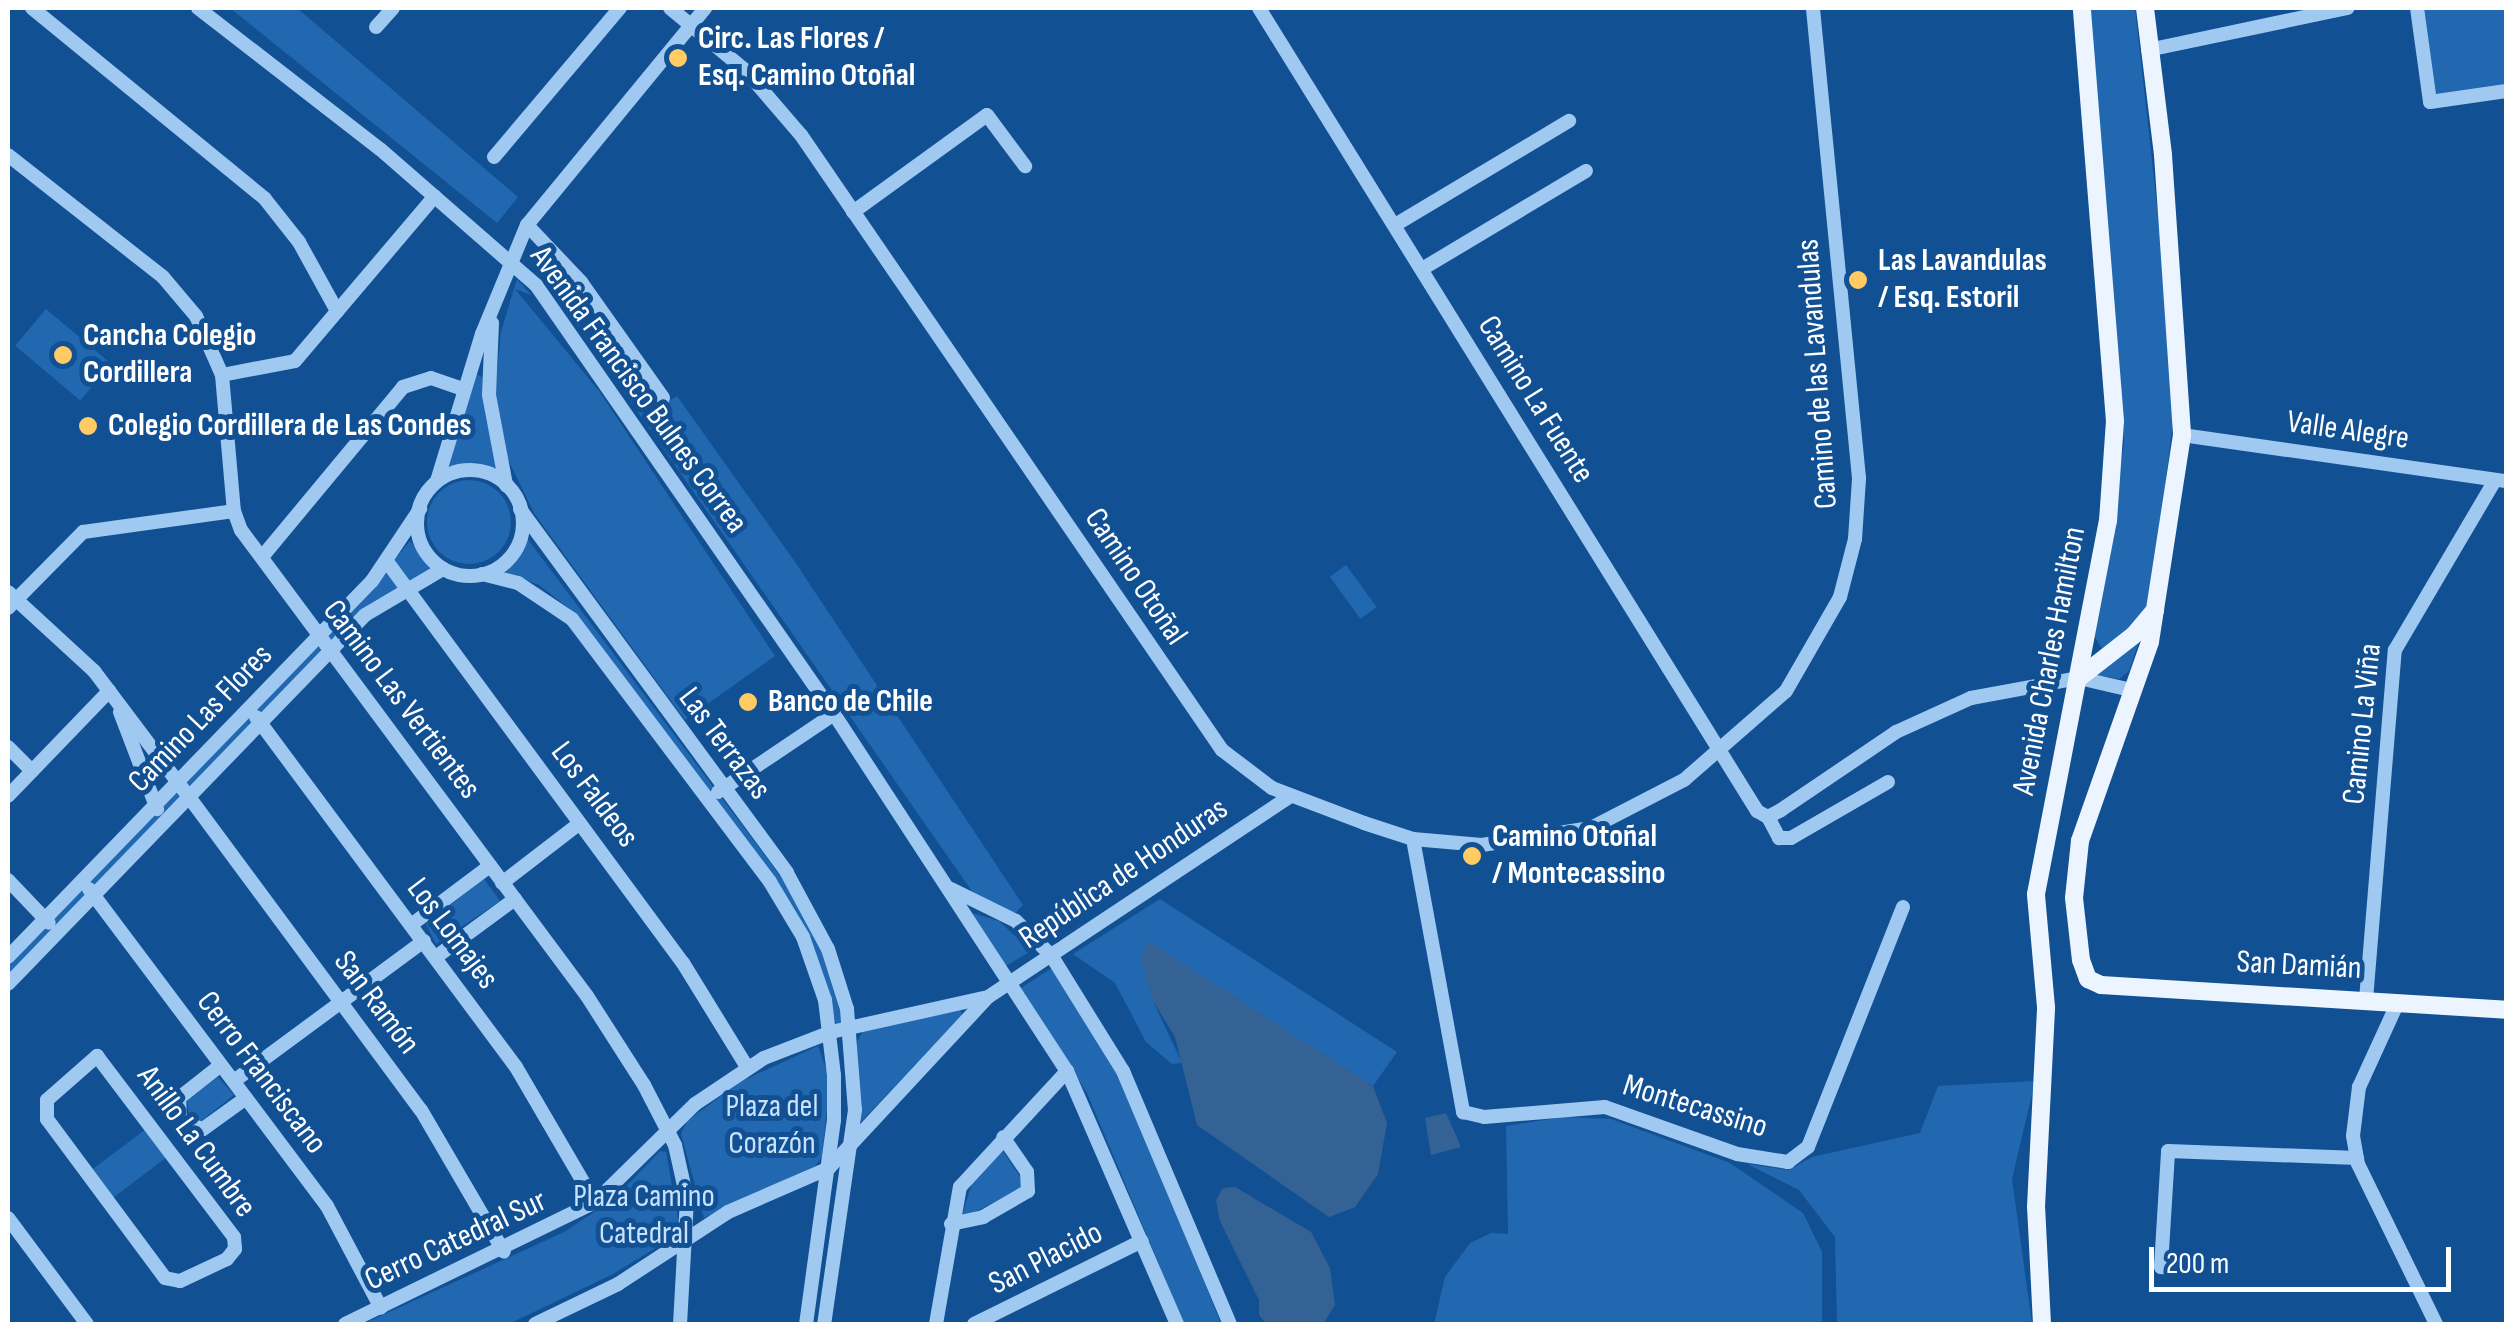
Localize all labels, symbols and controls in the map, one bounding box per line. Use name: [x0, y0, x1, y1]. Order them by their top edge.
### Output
place label: Circ. Las Flores / Esq. Camino Otoñal: [698, 21, 915, 96]
marker: Circ. Las Flores / Esq. Camino Otoñal: [667, 47, 689, 69]
street label: Camino de las Lavandulas: [1789, 238, 1847, 510]
street label: Avenida Francisco Bulnes Correa: [521, 239, 755, 541]
place label: Las Lavandulas / Esq. Estoril: [1878, 243, 2047, 318]
marker: Las Lavandulas / Esq. Estoril: [1847, 269, 1869, 291]
street label: Camino La Fuente: [1468, 309, 1602, 491]
place label: Cancha Colegio Cordillera: [83, 318, 256, 393]
marker: Cancha Colegio Cordillera: [52, 344, 74, 366]
street label: Valle Alegre: [2285, 403, 2411, 459]
place label: Colegio Cordillera de Las Condes: [108, 407, 472, 445]
marker: Colegio Cordillera de Las Condes: [77, 415, 99, 437]
street label: Camino Otoñal: [1075, 501, 1195, 653]
street label: Avenida Charles Hamilton: [2005, 524, 2095, 798]
street label: Camino Las Vertientes: [314, 593, 488, 807]
street label: Camino Las Flores: [121, 637, 281, 801]
street label: Camino La Viña: [2335, 642, 2391, 806]
street label: Las Terrazas: [670, 681, 778, 807]
place label: Banco de Chile: [768, 683, 933, 721]
marker: Banco de Chile: [737, 691, 759, 713]
street label: Los Faldeos: [542, 735, 646, 855]
street label: República de Honduras: [1012, 790, 1236, 958]
place label: Camino Otoñal / Montecassino: [1492, 819, 1665, 894]
marker: Camino Otoñal / Montecassino: [1461, 845, 1483, 867]
street label: Los Lomajes: [398, 871, 506, 997]
street label: San Ramón: [325, 944, 427, 1062]
street label: San Damián: [2236, 944, 2362, 988]
street label: Cerro Franciscano: [188, 984, 334, 1162]
street label: Anillo La Cumbre: [128, 1059, 264, 1225]
street label: Montecassino: [1618, 1067, 1772, 1147]
park label: Plaza del Corazón: [726, 1089, 818, 1164]
park label: Plaza Camino Catedral: [573, 1179, 715, 1254]
street label: Cerro Catedral Sur: [359, 1182, 553, 1300]
street label: San Placido: [983, 1214, 1109, 1304]
scale bar: [2154, 1227, 2456, 1289]
text: 200 m: [2166, 1246, 2229, 1282]

